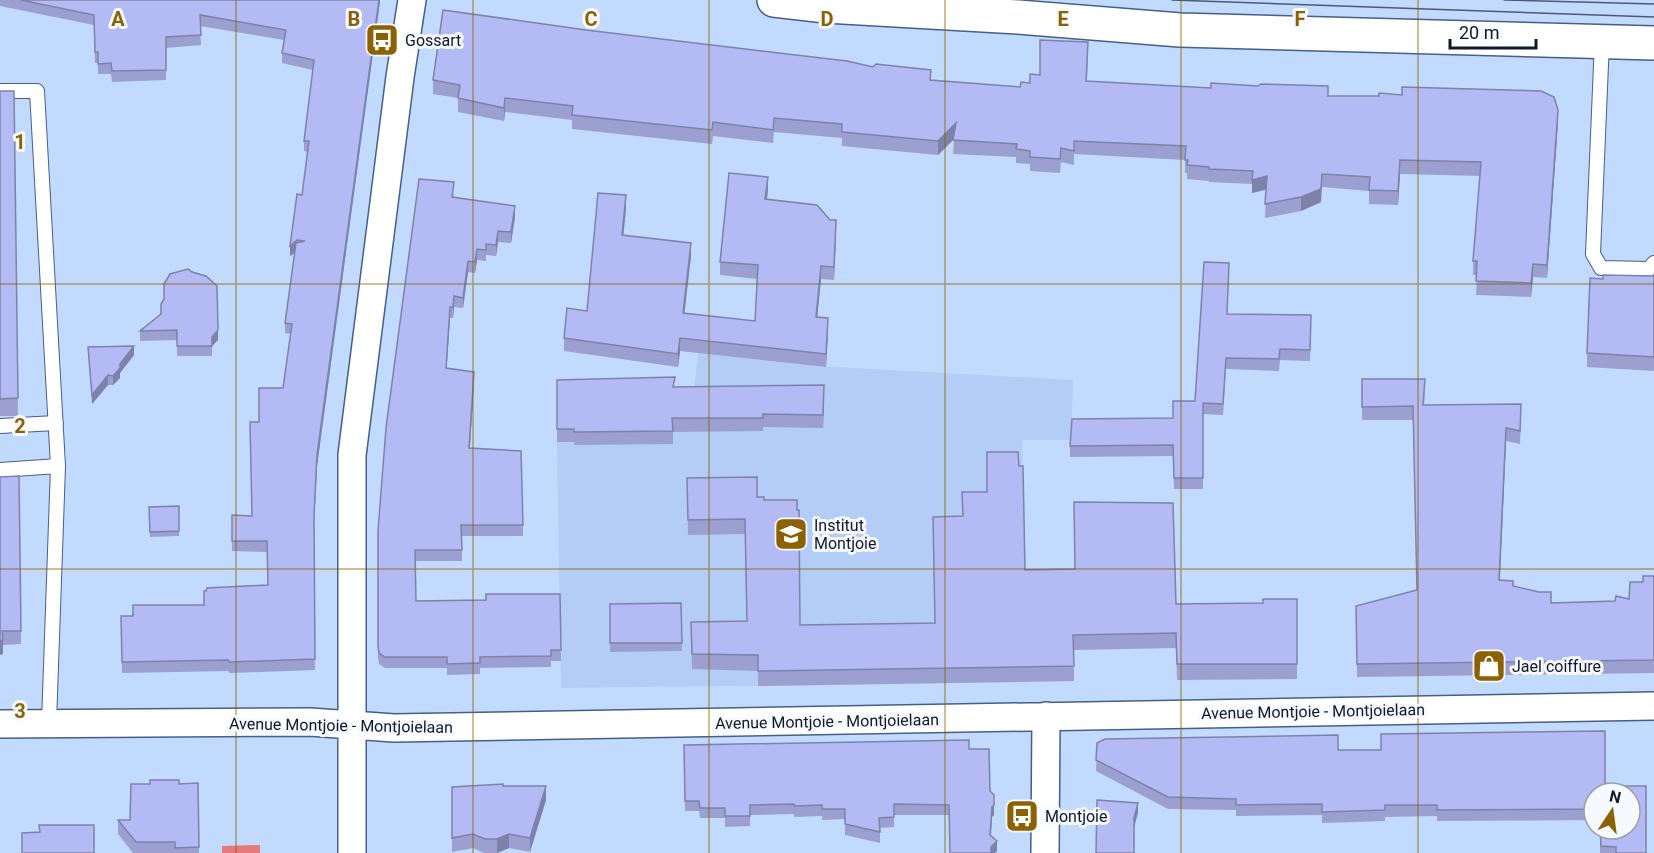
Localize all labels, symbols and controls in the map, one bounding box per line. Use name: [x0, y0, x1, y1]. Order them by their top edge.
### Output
text: A: [111, 7, 125, 31]
text: B: [348, 7, 360, 31]
text: C: [584, 7, 598, 31]
text: D: [821, 7, 834, 31]
text: E: [1057, 7, 1069, 31]
text: F: [1295, 7, 1306, 31]
scale bar: [1450, 12, 1536, 50]
bus stop icon: Gossart: [364, 22, 400, 58]
text: 20 m: [1459, 22, 1499, 43]
place label: Gossart: [405, 31, 461, 50]
text: 1: [14, 130, 26, 154]
text: 2: [14, 414, 26, 438]
school or university icon: Institut Montjoie: [773, 516, 809, 552]
place label: Institut Montjoie: [814, 516, 877, 553]
shop icon: Jael coiffure: [1471, 648, 1507, 684]
place label: Jael coiffure: [1512, 657, 1601, 676]
text: 3: [14, 699, 26, 723]
street label: Avenue Montjoie - Montjoielaan: [1201, 700, 1425, 723]
street label: Avenue Montjoie - Montjoielaan: [715, 710, 939, 733]
street label: Avenue Montjoie - Montjoielaan: [229, 714, 453, 737]
north arrow: [1582, 781, 1642, 841]
text: N: [1608, 786, 1623, 807]
bus stop icon: Montjoie: [1004, 798, 1040, 834]
place label: Montjoie: [1045, 807, 1108, 826]

